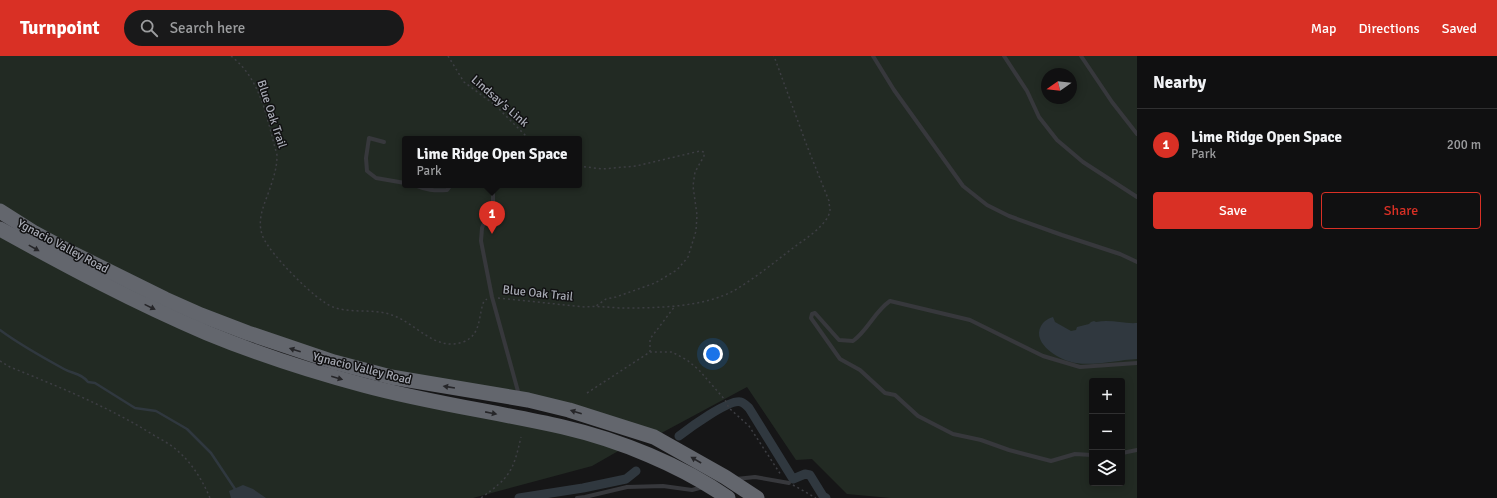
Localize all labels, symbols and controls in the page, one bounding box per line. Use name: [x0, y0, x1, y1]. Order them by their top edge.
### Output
search box: [124, 10, 404, 46]
text: Turnpoint: [20, 16, 100, 40]
icon: search: [138, 17, 160, 39]
text: Search here: [170, 19, 245, 37]
text: Map: [1311, 20, 1337, 37]
text: Directions: [1359, 20, 1420, 37]
text: Saved: [1442, 20, 1477, 37]
north arrow: [1041, 68, 1077, 104]
street label: Lindsay's Link: [468, 72, 531, 130]
text: Nearby: [1153, 72, 1206, 93]
street label: Blue Oak Trail: [253, 78, 290, 151]
text: Lime Ridge Open Space: [1191, 128, 1342, 146]
popup: [402, 136, 582, 188]
text: 1: [1162, 137, 1170, 153]
text: 200 m: [1447, 137, 1481, 153]
text: Lime Ridge Open Space: [416, 145, 568, 163]
text: Park: [1191, 146, 1216, 162]
text: Park: [416, 163, 441, 179]
button: Save: [1153, 192, 1313, 229]
button: Share: [1321, 192, 1481, 229]
pin: 1: [479, 201, 505, 234]
street label: Ygnacio Valley Road: [15, 216, 111, 277]
one-way arrow: [28, 245, 40, 251]
street label: Blue Oak Trail: [502, 282, 574, 305]
one-way arrow: [144, 304, 156, 310]
your location: [703, 344, 723, 364]
one-way arrow: [289, 347, 301, 353]
street label: Ygnacio Valley Road: [311, 349, 413, 388]
one-way arrow: [331, 375, 343, 381]
map controls: [1089, 378, 1125, 486]
button: +: [1089, 378, 1125, 414]
one-way arrow: [443, 384, 455, 390]
one-way arrow: [570, 409, 582, 415]
one-way arrow: [485, 410, 497, 416]
button: −: [1089, 414, 1125, 450]
button: layers: [1089, 450, 1125, 486]
one-way arrow: [690, 457, 702, 464]

